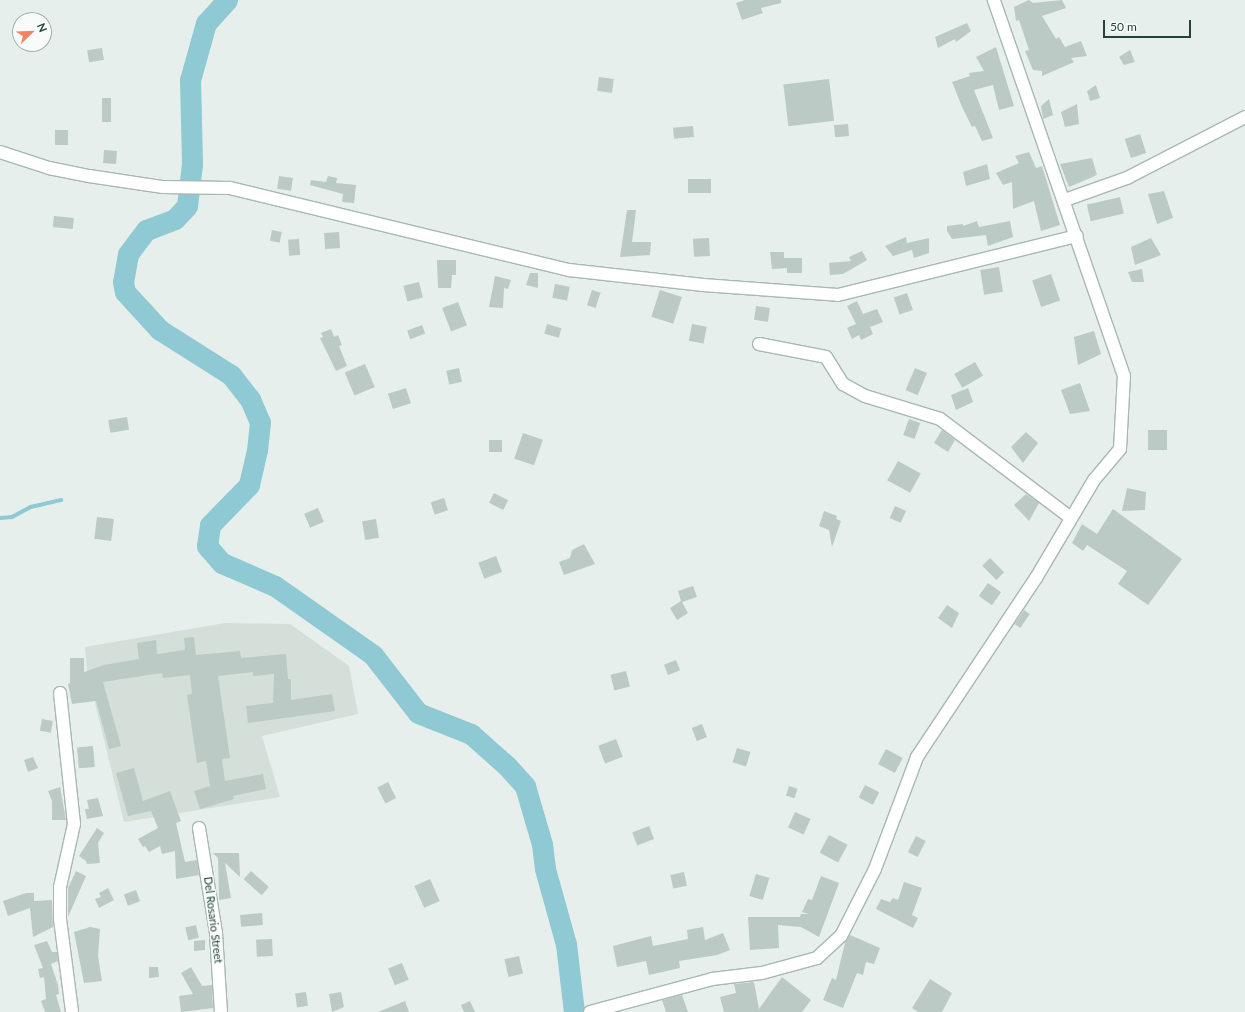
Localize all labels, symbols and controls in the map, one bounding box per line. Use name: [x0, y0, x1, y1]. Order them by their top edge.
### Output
north arrow: [12, 12, 52, 52]
scale bar: [1105, 12, 1193, 38]
text: 50 m: [1110, 19, 1137, 34]
text: N: [35, 21, 50, 34]
street label: Del Rosario Street: [201, 876, 225, 964]

